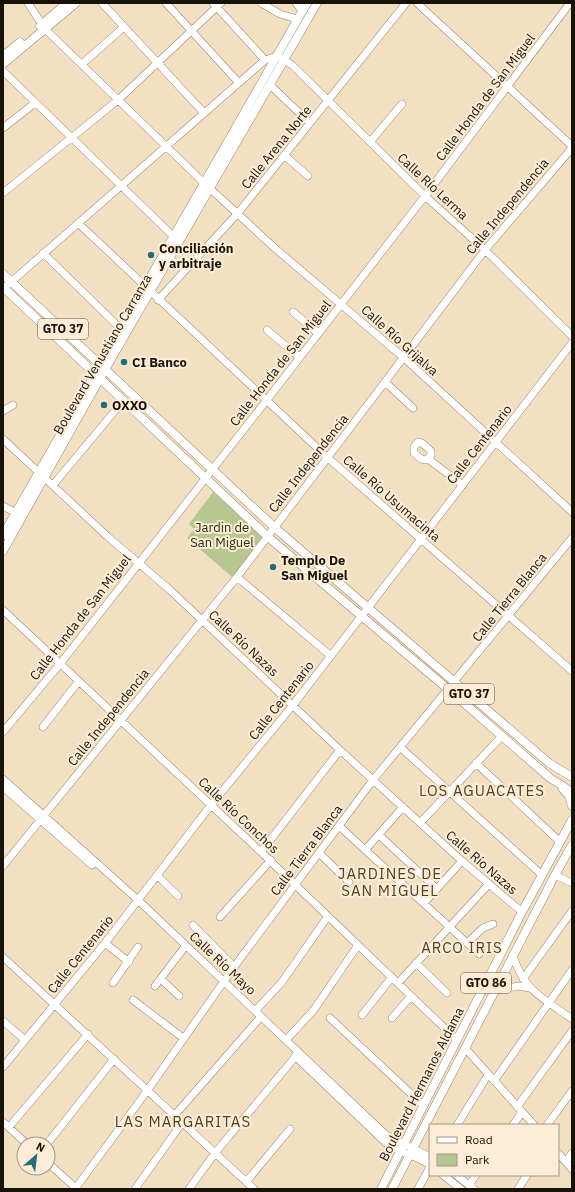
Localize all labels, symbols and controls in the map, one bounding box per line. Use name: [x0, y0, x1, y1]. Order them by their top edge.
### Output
street label: Calle Honda de San Miguel: [432, 30, 539, 164]
street label: Calle Arena Norte: [237, 102, 315, 193]
street label: Calle Río Lerma: [394, 149, 472, 224]
street label: Calle Independencia: [462, 155, 553, 258]
place label: Conciliación y arbitraje: [159, 240, 234, 272]
marker: Conciliación y arbitraje: [146, 250, 156, 260]
street label: Boulevard Venustiano Carranza: [50, 271, 155, 437]
street label: Calle Honda de San Miguel: [226, 297, 335, 430]
street label: Calle Río Grijalva: [358, 301, 442, 380]
road number: GTO 37: [38, 319, 88, 339]
place label: CI Banco: [132, 354, 187, 371]
marker: CI Banco: [119, 357, 129, 367]
place label: OXXO: [112, 397, 147, 414]
marker: OXXO: [99, 400, 109, 410]
street label: Calle Centenario: [443, 401, 516, 487]
street label: Calle Independencia: [265, 411, 352, 516]
street label: Calle Río Usumacinta: [339, 451, 444, 545]
park label: Jardin de San Miguel: [190, 519, 254, 551]
street label: Calle Tierra Blanca: [468, 549, 550, 645]
street label: Calle Honda de San Miguel: [26, 551, 135, 684]
place label: Templo De San Miguel: [281, 552, 348, 584]
marker: Templo De San Miguel: [268, 562, 278, 572]
street label: Calle Río Nazas: [205, 607, 282, 680]
street label: Calle Centenario: [245, 657, 318, 743]
street label: Calle Independencia: [64, 665, 153, 769]
road number: GTO 37: [444, 684, 494, 704]
street label: Calle Río Conchos: [195, 774, 283, 857]
district label: LOS AGUACATES: [419, 781, 545, 800]
street label: Calle Tierra Blanca: [267, 801, 346, 899]
street label: Calle Río Nazas: [442, 827, 521, 898]
district label: JARDINES DE SAN MIGUEL: [338, 864, 442, 900]
street label: Calle Centenario: [44, 912, 117, 997]
street label: Calle Río Mayo: [186, 928, 260, 999]
district label: ARCO IRIS: [421, 938, 503, 957]
road number: GTO 86: [461, 973, 511, 993]
street label: Boulevard Hermanos Aldama: [375, 1004, 468, 1164]
district label: LAS MARGARITAS: [115, 1112, 251, 1131]
legend: [429, 1124, 559, 1176]
text: Road: [465, 1132, 493, 1147]
north arrow: [16, 1136, 56, 1176]
text: N: [34, 1139, 48, 1155]
text: Park: [465, 1152, 490, 1167]

